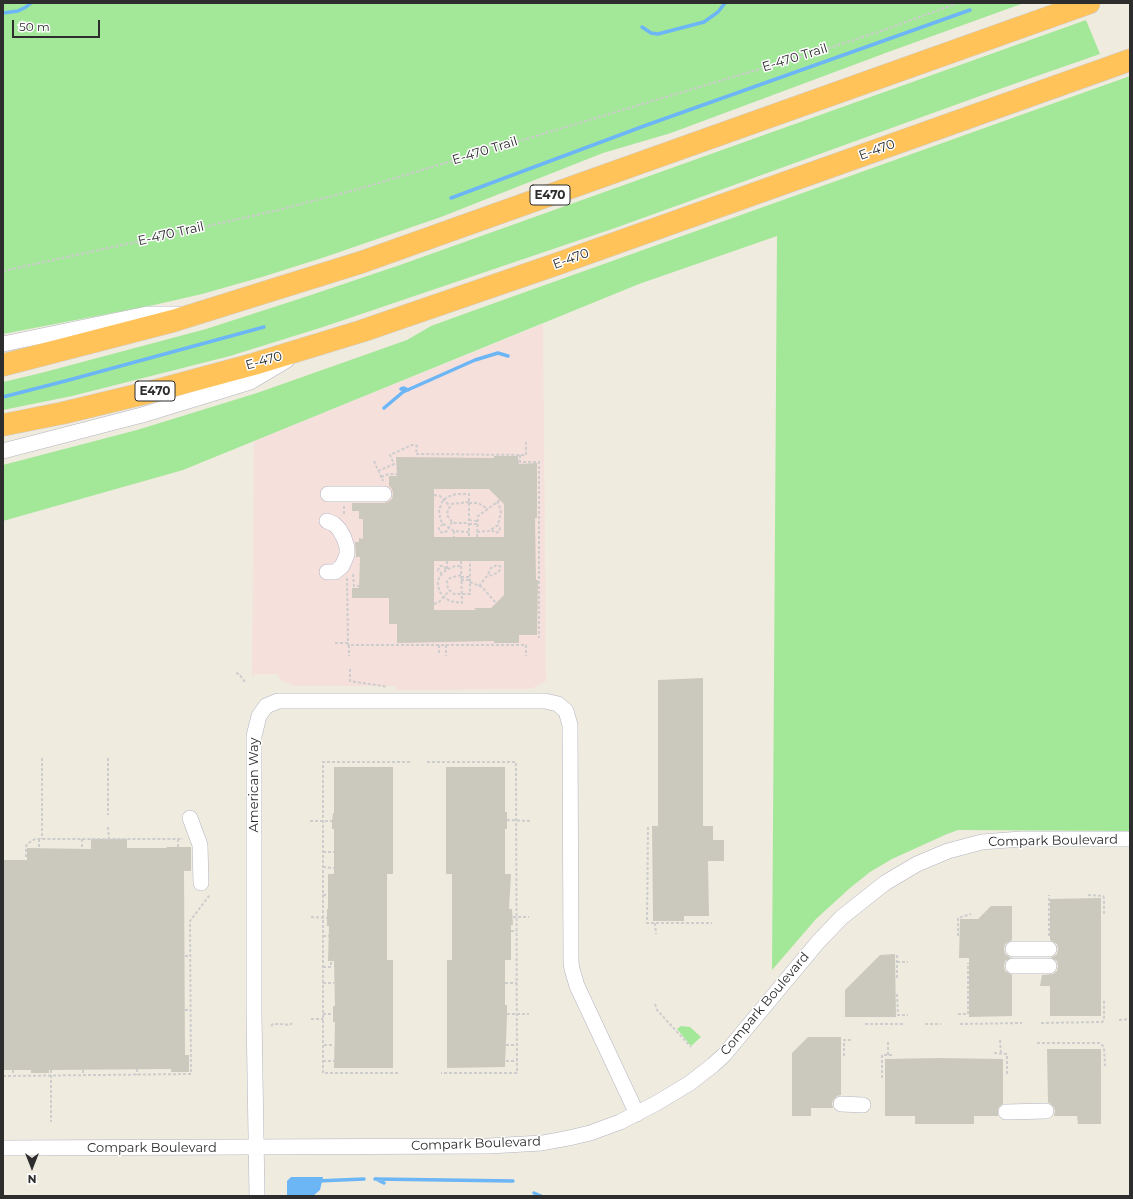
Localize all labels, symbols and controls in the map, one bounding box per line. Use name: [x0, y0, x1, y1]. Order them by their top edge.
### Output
scale bar: [14, 12, 102, 38]
text: 50 m: [19, 19, 50, 34]
street label: E-470 Trail: [760, 41, 830, 75]
street label: E-470 Trail: [450, 134, 520, 168]
street label: E-470: [857, 136, 897, 164]
road number: E470: [530, 185, 570, 205]
street label: E-470 Trail: [136, 219, 206, 249]
street label: E-470: [551, 245, 591, 273]
street label: E-470: [244, 348, 284, 374]
road number: E470: [135, 381, 175, 401]
street label: American Way: [246, 738, 262, 832]
street label: Compark Boulevard: [988, 832, 1118, 850]
street label: Compark Boulevard: [717, 949, 813, 1059]
street label: Compark Boulevard: [411, 1134, 541, 1154]
street label: Compark Boulevard: [87, 1140, 217, 1156]
north arrow: [12, 1147, 52, 1187]
text: N: [28, 1172, 36, 1186]

